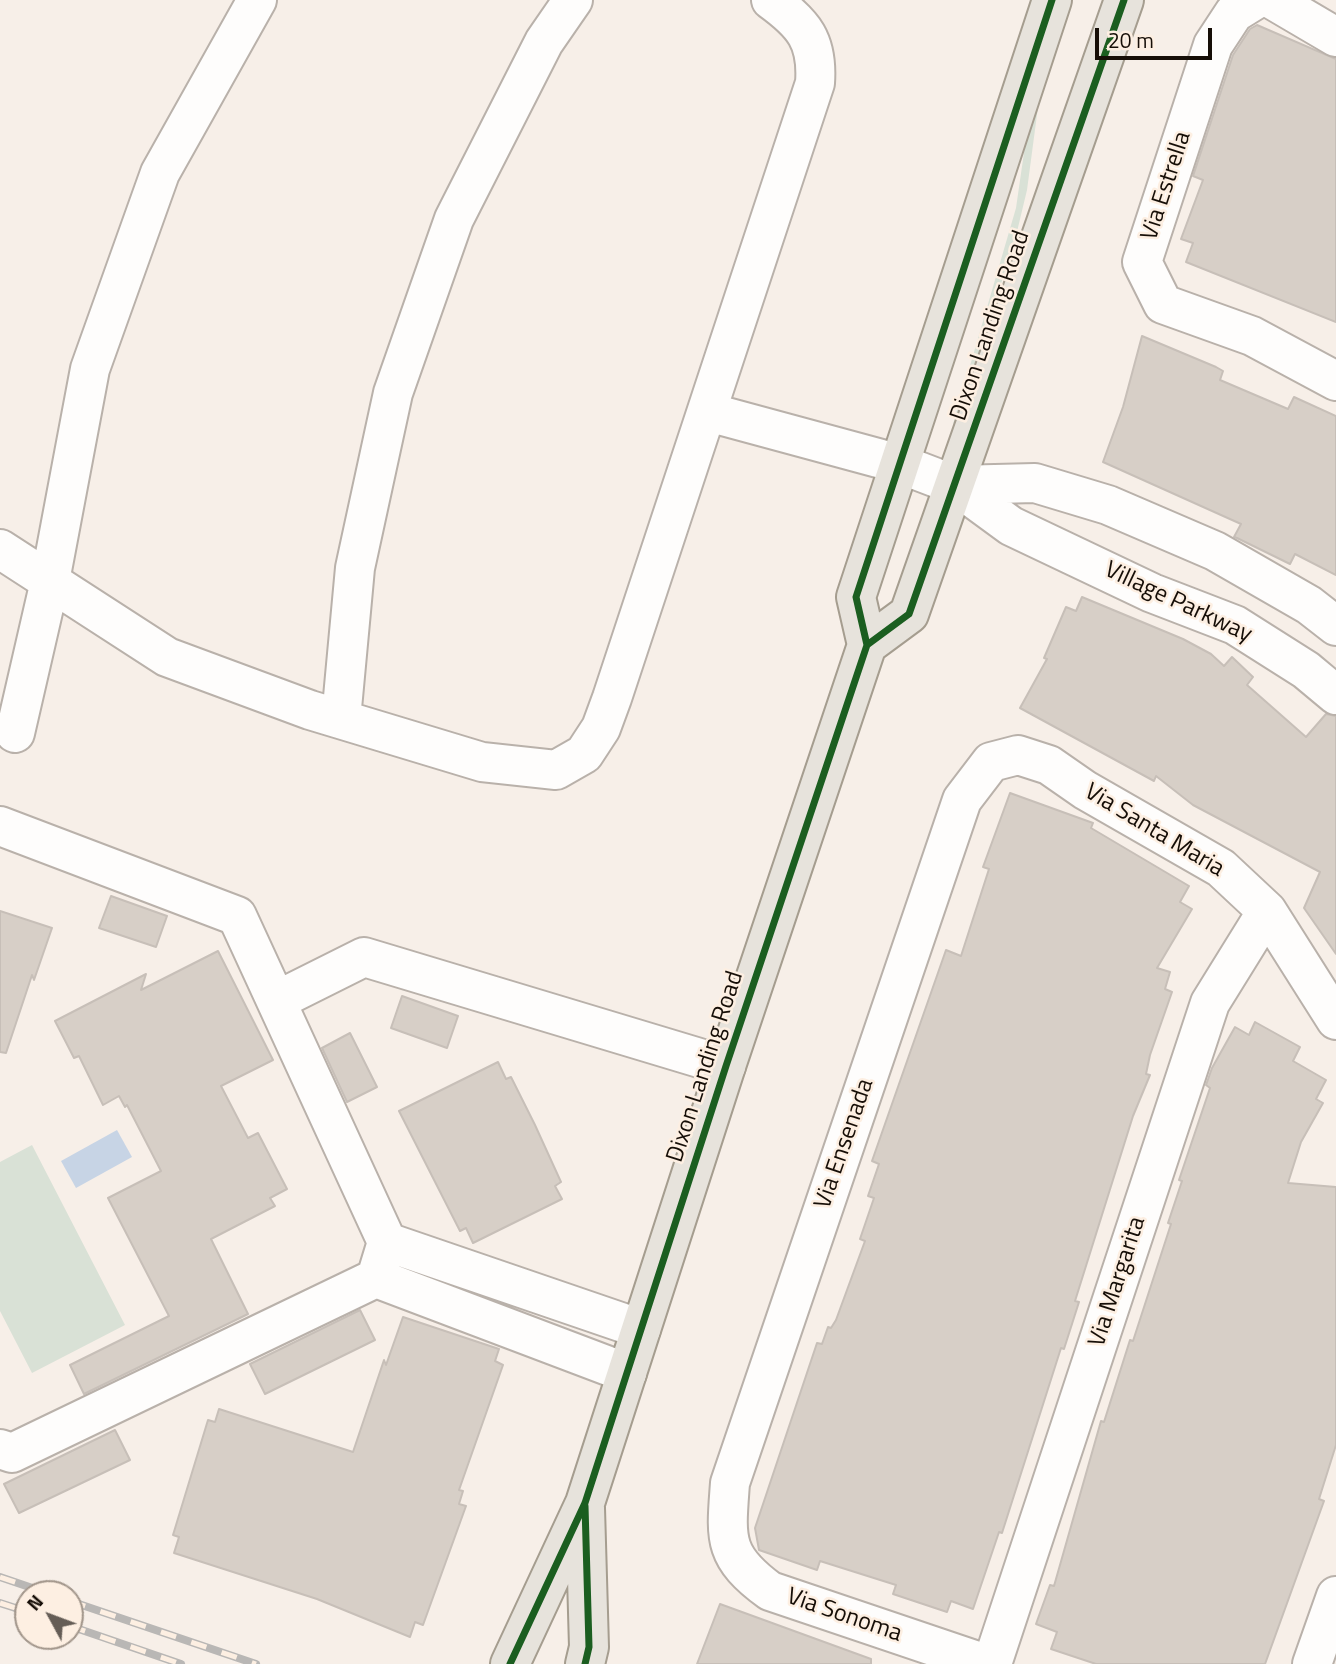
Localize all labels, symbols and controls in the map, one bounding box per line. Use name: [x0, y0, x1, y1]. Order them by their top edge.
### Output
scale bar: [1098, 14, 1215, 58]
text: 20 m: [1108, 24, 1154, 56]
street label: Via Estrella: [1136, 128, 1198, 244]
street label: Dixon Landing Road: [945, 227, 1037, 425]
street label: Village Parkway: [1100, 556, 1256, 650]
street label: Via Santa Maria: [1079, 778, 1229, 884]
street label: Dixon Landing Road: [662, 968, 750, 1166]
street label: Via Ensenada: [809, 1075, 881, 1213]
street label: Via Margarita: [1083, 1213, 1153, 1351]
north arrow: [14, 1580, 84, 1650]
street label: Via Sonoma: [783, 1583, 905, 1649]
text: N: [19, 1588, 50, 1617]

